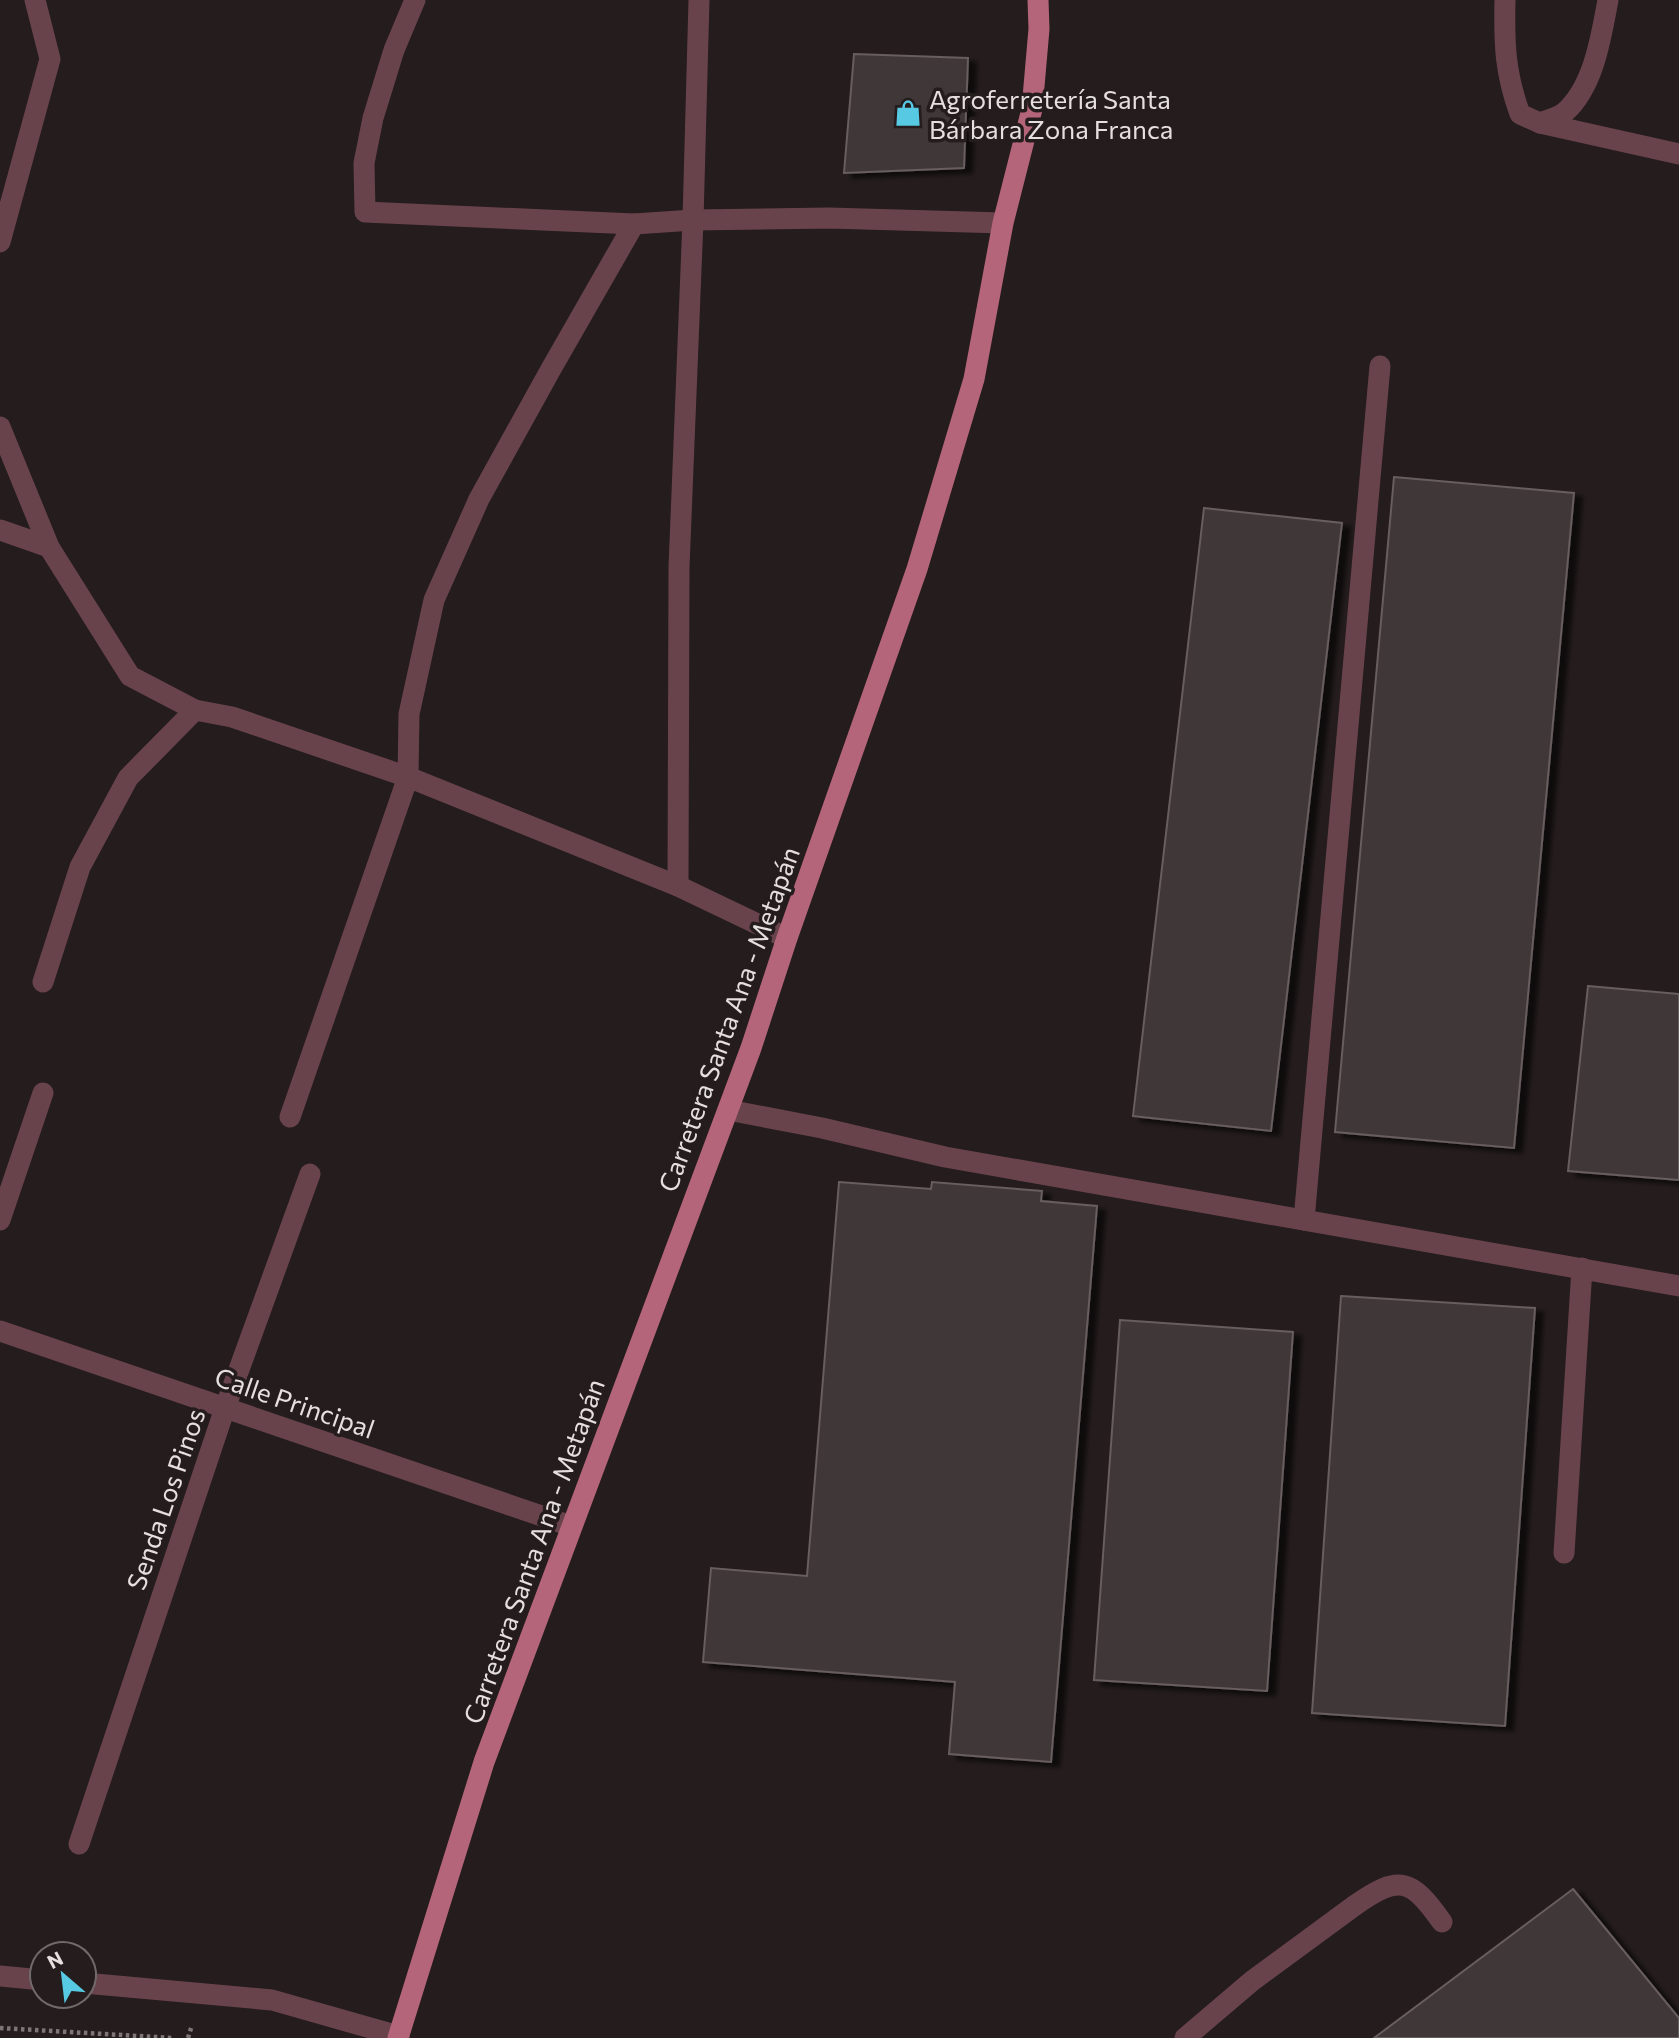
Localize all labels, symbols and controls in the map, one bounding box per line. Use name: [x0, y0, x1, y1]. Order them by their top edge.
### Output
place label: Agroferretería Santa Bárbara Zona Franca: [929, 83, 1173, 144]
shop icon: Agroferretería Santa Bárbara Zona Franca: [893, 98, 923, 128]
street label: Carretera Santa Ana - Metapán: [651, 842, 805, 1196]
street label: Calle Principal: [211, 1360, 379, 1444]
street label: Carretera Santa Ana - Metapán: [456, 1374, 610, 1728]
street label: Senda Los Pinos: [120, 1404, 210, 1594]
north arrow: [28, 1940, 98, 2010]
text: N: [43, 1946, 66, 1973]

